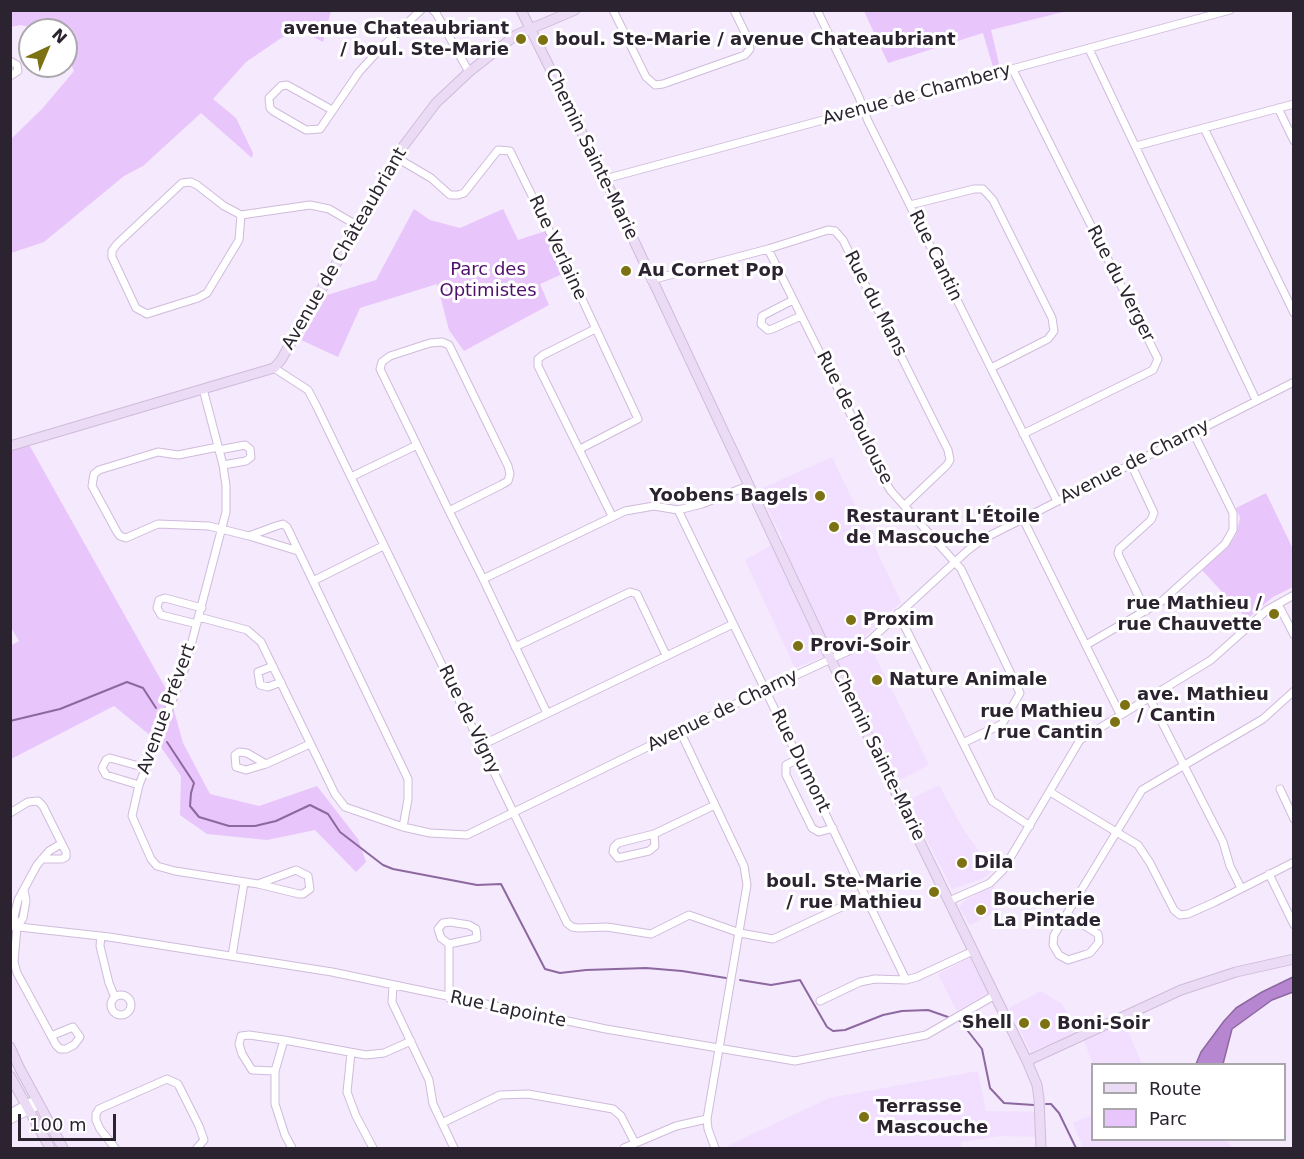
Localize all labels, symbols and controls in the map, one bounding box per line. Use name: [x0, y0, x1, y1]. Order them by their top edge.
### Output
north arrow: [18, 18, 78, 78]
place label: avenue Chateaubriant / boul. Ste-Marie: [283, 18, 509, 60]
text: N: [48, 25, 71, 48]
place label: boul. Ste-Marie / avenue Chateaubriant: [555, 29, 956, 51]
marker: avenue Chateaubriant / boul. Ste-Marie: [514, 32, 528, 46]
marker: boul. Ste-Marie / avenue Chateaubriant: [536, 33, 550, 47]
street label: Avenue de Chambery: [821, 59, 1013, 131]
street label: Chemin Sainte-Marie: [540, 65, 642, 243]
street label: Avenue de Châteaubriant: [278, 144, 412, 354]
street label: Rue Verlaine: [523, 192, 591, 304]
street label: Rue Cantin: [904, 207, 966, 305]
street label: Rue du Verger: [1081, 222, 1159, 346]
street label: Rue du Mans: [839, 248, 911, 360]
park label: Parc des Optimistes: [439, 259, 537, 302]
place label: Au Cornet Pop: [638, 260, 784, 282]
marker: Au Cornet Pop: [619, 264, 633, 278]
street label: Rue de Toulouse: [811, 348, 897, 488]
street label: Avenue de Charny: [1057, 415, 1213, 509]
place label: Yoobens Bagels: [649, 485, 808, 507]
marker: Yoobens Bagels: [813, 489, 827, 503]
place label: Restaurant L'Étoile de Mascouche: [846, 506, 1040, 548]
marker: Restaurant L'Étoile de Mascouche: [827, 520, 841, 534]
place label: rue Mathieu / rue Chauvette: [1117, 593, 1262, 636]
marker: rue Mathieu / rue Chauvette: [1267, 607, 1281, 621]
place label: Proxim: [863, 609, 934, 631]
marker: Proxim: [844, 613, 858, 627]
place label: Provi-Soir: [810, 635, 910, 657]
marker: Provi-Soir: [791, 639, 805, 653]
street label: Avenue Prévert: [133, 641, 201, 777]
street label: Rue de Vigny: [433, 662, 505, 778]
street label: Avenue de Charny: [644, 665, 802, 757]
street label: Chemin Sainte-Marie: [827, 666, 929, 844]
place label: Nature Animale: [889, 669, 1047, 691]
marker: Nature Animale: [870, 673, 884, 687]
place label: ave. Mathieu / Cantin: [1137, 684, 1269, 726]
marker: ave. Mathieu / Cantin: [1118, 698, 1132, 712]
place label: rue Mathieu / rue Cantin: [980, 701, 1103, 744]
street label: Rue Dumont: [766, 706, 834, 816]
marker: rue Mathieu / rue Cantin: [1108, 715, 1122, 729]
place label: Dila: [974, 852, 1013, 874]
marker: Dila: [955, 856, 969, 870]
place label: boul. Ste-Marie / rue Mathieu: [766, 871, 922, 914]
marker: boul. Ste-Marie / rue Mathieu: [927, 885, 941, 899]
place label: Boucherie La Pintade: [993, 889, 1101, 932]
marker: Boucherie La Pintade: [974, 903, 988, 917]
street label: Rue Lapointe: [448, 987, 568, 1033]
place label: Shell: [962, 1012, 1012, 1034]
place label: Boni-Soir: [1057, 1013, 1150, 1035]
marker: Shell: [1017, 1016, 1031, 1030]
marker: Boni-Soir: [1038, 1017, 1052, 1031]
legend: [1091, 1063, 1286, 1141]
text: Route: [1149, 1078, 1201, 1099]
place label: Terrasse Mascouche: [876, 1096, 988, 1138]
scale bar: [21, 1102, 118, 1140]
text: Parc: [1149, 1108, 1187, 1129]
marker: Terrasse Mascouche: [857, 1110, 871, 1124]
text: 100 m: [29, 1114, 87, 1135]

